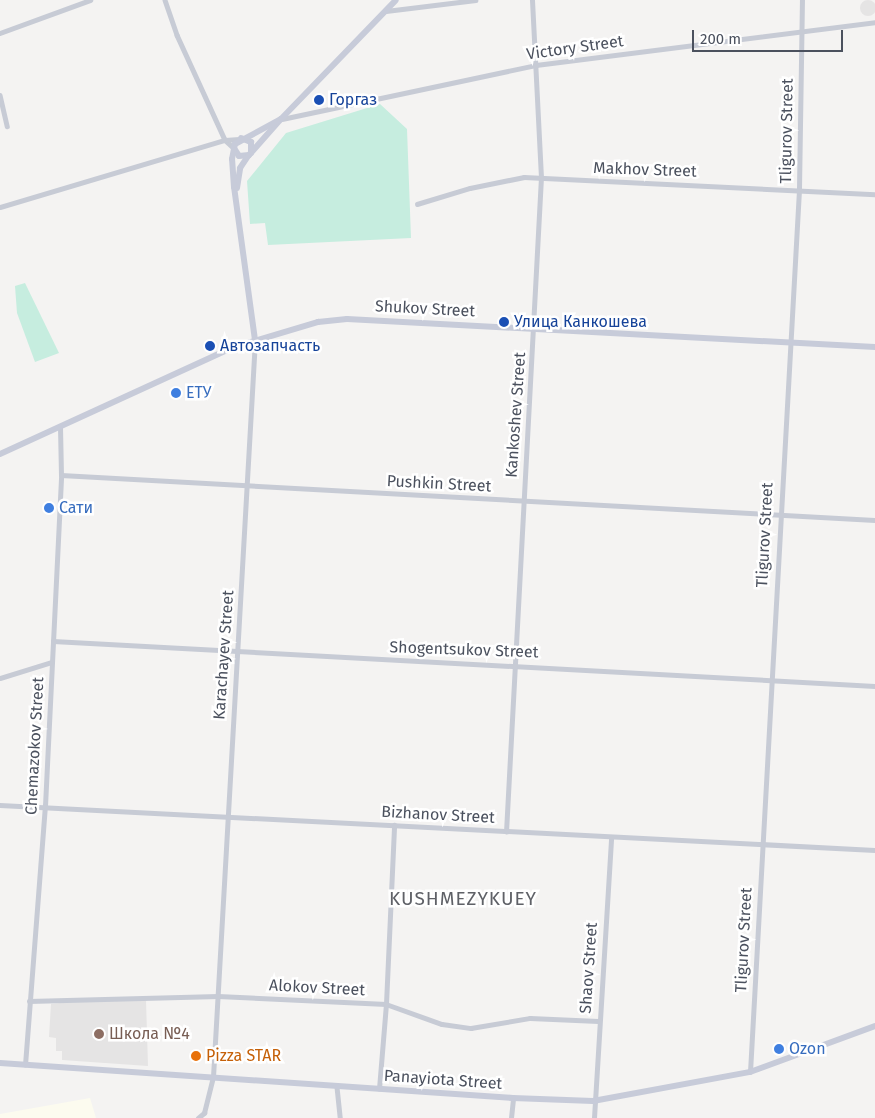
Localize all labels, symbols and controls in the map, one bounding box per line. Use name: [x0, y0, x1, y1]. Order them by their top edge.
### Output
scale bar: [695, 20, 846, 52]
text: 200 m: [700, 30, 741, 48]
street label: Victory Street: [525, 32, 625, 64]
street label: Tligurov Street: [776, 78, 798, 184]
place label: Горгаз: [329, 90, 377, 110]
marker: Горгаз: [313, 94, 325, 106]
street label: Makhov Street: [593, 159, 697, 181]
street label: Shukov Street: [374, 297, 476, 321]
place label: Улица Канкошева: [514, 312, 647, 332]
marker: Улица Канкошева: [498, 316, 510, 328]
place label: Автозапчасть: [220, 336, 320, 356]
marker: Автозапчасть: [204, 340, 216, 352]
street label: Kankoshev Street: [502, 352, 530, 478]
place label: ЕТУ: [186, 383, 211, 403]
marker: ЕТУ: [170, 387, 182, 399]
street label: Pushkin Street: [386, 472, 492, 496]
street label: Tligurov Street: [753, 482, 777, 588]
place label: Сати: [59, 498, 93, 518]
marker: Сати: [43, 502, 55, 514]
street label: Karachayev Street: [210, 590, 238, 720]
street label: Shogentsukov Street: [389, 638, 539, 662]
street label: Chemazokov Street: [22, 676, 48, 816]
street label: Bizhanov Street: [381, 802, 495, 828]
street label: Tligurov Street: [732, 887, 756, 993]
district label: KUSHMEZYKUEY: [387, 888, 539, 910]
street label: Shaov Street: [576, 922, 602, 1014]
street label: Alokov Street: [269, 976, 365, 1000]
place label: Школа №4: [109, 1024, 190, 1044]
marker: Школа №4: [93, 1028, 105, 1040]
place label: Ozon: [789, 1039, 826, 1059]
marker: Ozon: [773, 1043, 785, 1055]
place label: Pizza STAR: [206, 1046, 281, 1066]
marker: Pizza STAR: [190, 1050, 202, 1062]
street label: Panayiota Street: [383, 1066, 503, 1094]

